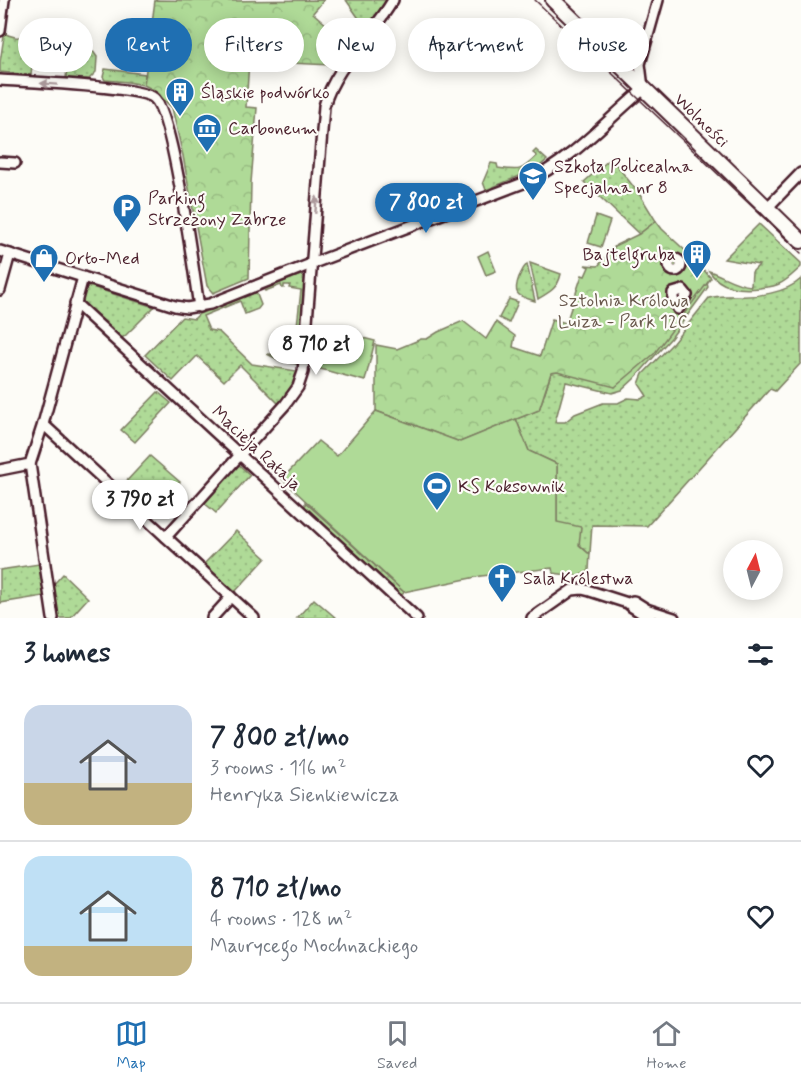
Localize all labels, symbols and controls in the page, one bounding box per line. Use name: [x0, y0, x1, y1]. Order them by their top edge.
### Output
chip: Buy: [18, 18, 93, 72]
chip: Rent: [105, 18, 192, 72]
chip: Filters: [204, 18, 304, 72]
chip: New: [316, 18, 396, 72]
chip: Apartment: [408, 18, 545, 72]
chip: House: [557, 18, 649, 72]
building icon: Śląskie podwórko: [164, 76, 196, 118]
one-way arrow: [39, 79, 58, 89]
place label: Śląskie podwórko: [201, 81, 330, 105]
street label: Wolności: [668, 88, 734, 153]
museum icon: Carboneum: [191, 112, 223, 154]
place label: Carboneum: [228, 117, 318, 141]
place label: Szkoła Policealna Specjalna nr 8: [554, 155, 693, 200]
school or university icon: Szkoła Policealna Specjalna nr 8: [517, 160, 549, 202]
pin: 7 800 zł: [364, 183, 488, 234]
place label: Parking Strzeżony Zabrze: [148, 187, 286, 232]
text: 7 800 zł: [389, 189, 463, 216]
parking icon: Parking Strzeżony Zabrze: [111, 192, 143, 234]
one-way arrow: [311, 196, 320, 215]
building icon: Bajtelgruba: [681, 238, 713, 280]
shop icon: Orto-Med: [28, 242, 60, 284]
place label: Bajtelgruba: [582, 243, 676, 269]
place label: Orto-Med: [65, 247, 140, 271]
park label: Sztolnia Królowa Luiza - Park 12C: [558, 289, 691, 334]
pin: 8 710 zł: [254, 325, 378, 376]
text: 8 710 zł: [282, 331, 350, 358]
street label: Macieja Rataja: [206, 401, 307, 497]
sports icon: KS Koksownik: [421, 470, 453, 512]
place label: KS Koksownik: [458, 475, 565, 499]
pin: 3 790 zł: [78, 480, 202, 531]
text: 3 790 zł: [106, 486, 174, 513]
north arrow: [723, 540, 783, 600]
map controls: [723, 540, 783, 600]
church icon: Sala Królestwa: [486, 562, 518, 604]
place label: Sala Królestwa: [523, 567, 634, 591]
text: 3 homes: [24, 637, 111, 671]
icon: filters: [744, 638, 777, 671]
text: 7 800 zł/mo: [210, 721, 349, 755]
icon: home: [72, 729, 144, 801]
icon: heart: [744, 749, 777, 782]
text: 3 rooms · 116 m²: [210, 755, 346, 782]
text: Henryka Sienkiewicza: [210, 782, 399, 809]
text: 8 710 zł/mo: [210, 872, 341, 906]
icon: home: [72, 880, 144, 952]
icon: heart: [744, 900, 777, 933]
text: 4 rooms · 128 m²: [210, 906, 352, 933]
text: Maurycego Mochnackiego: [210, 933, 418, 960]
tab: Map: [115, 1017, 148, 1074]
tab: Saved: [377, 1017, 417, 1074]
tab: Home: [647, 1017, 686, 1074]

